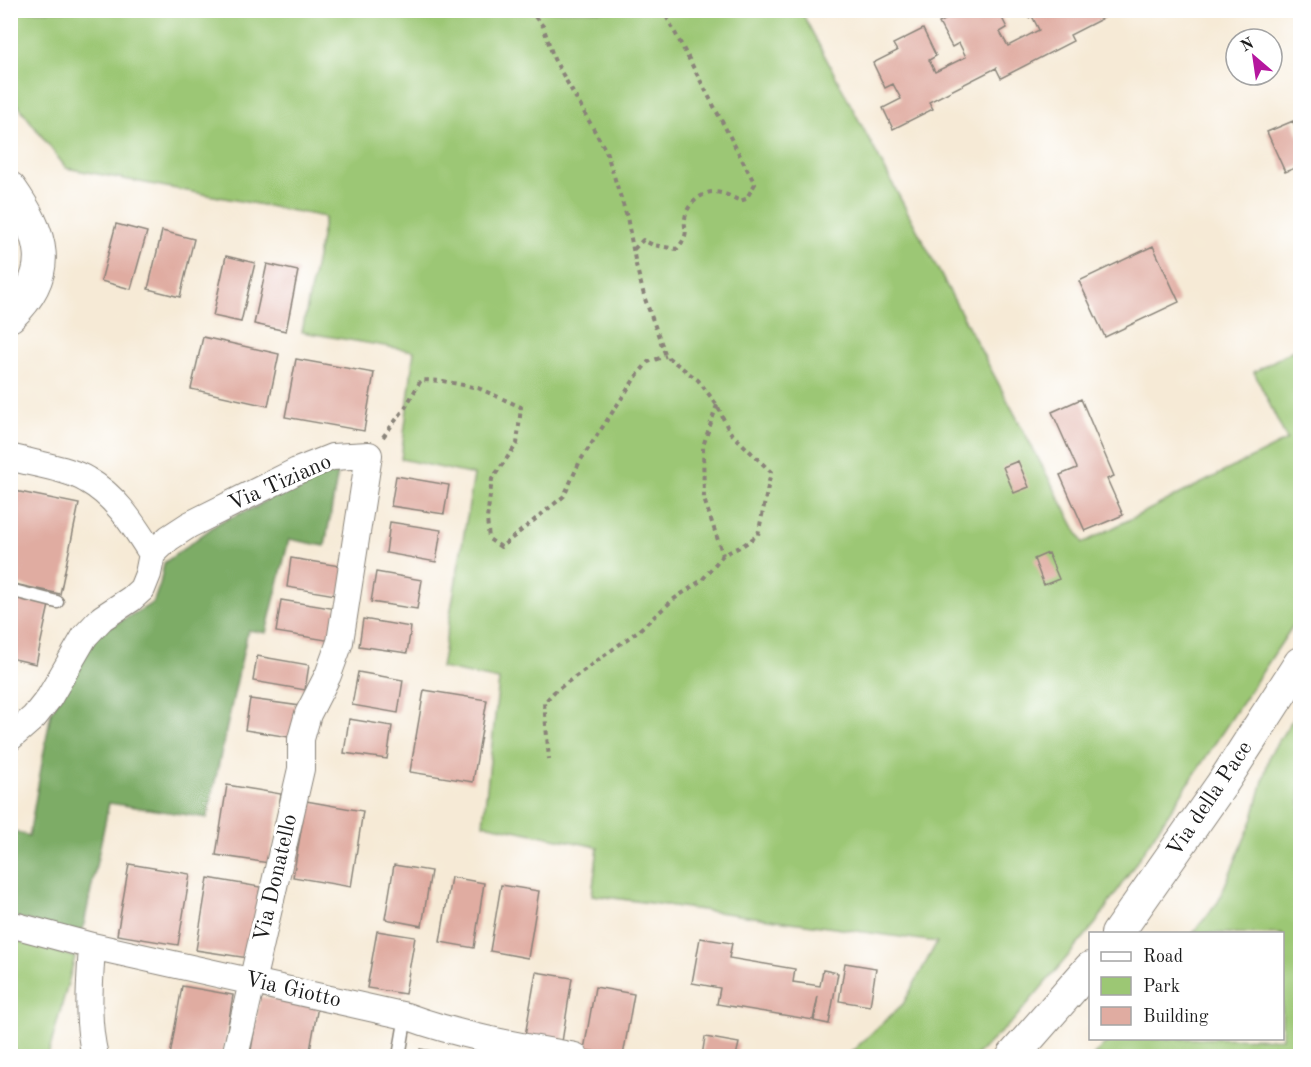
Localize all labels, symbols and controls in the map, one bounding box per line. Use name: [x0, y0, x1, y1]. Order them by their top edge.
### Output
north arrow: [1224, 27, 1284, 87]
text: N: [1238, 35, 1258, 56]
street label: Via Tiziano: [225, 451, 335, 515]
street label: Via della Pace: [1163, 737, 1257, 861]
street label: Via Donatello: [251, 812, 301, 944]
legend: [1089, 932, 1284, 1040]
text: Road: [1143, 948, 1183, 966]
street label: Via Giotto: [243, 968, 343, 1012]
text: Park: [1143, 978, 1180, 996]
text: Building: [1143, 1008, 1209, 1026]

